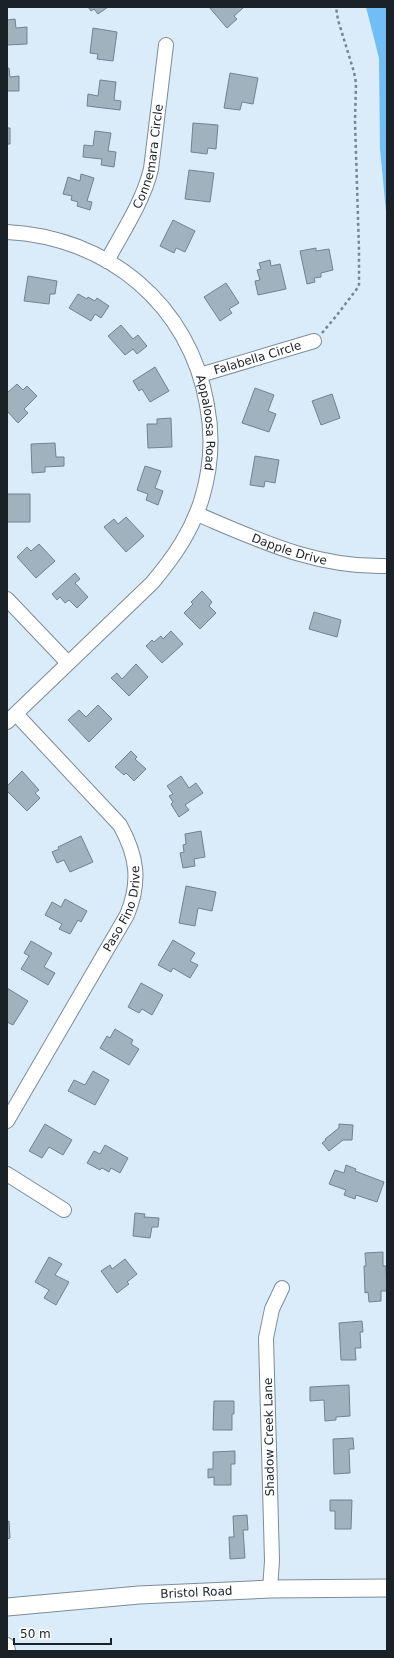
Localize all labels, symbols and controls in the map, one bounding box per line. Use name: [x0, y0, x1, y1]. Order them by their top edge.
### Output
street label: Connemara Circle: [130, 103, 166, 211]
street label: Falabella Circle: [212, 338, 303, 377]
street label: Appaloosa Road: [193, 373, 217, 471]
street label: Dapple Drive: [250, 531, 328, 568]
street label: Paso Fino Drive: [100, 865, 142, 954]
street label: Shadow Creek Lane: [261, 1377, 277, 1497]
street label: Bristol Road: [160, 1584, 233, 1601]
scale bar: [14, 1620, 111, 1646]
text: 50 m: [20, 1627, 51, 1641]

